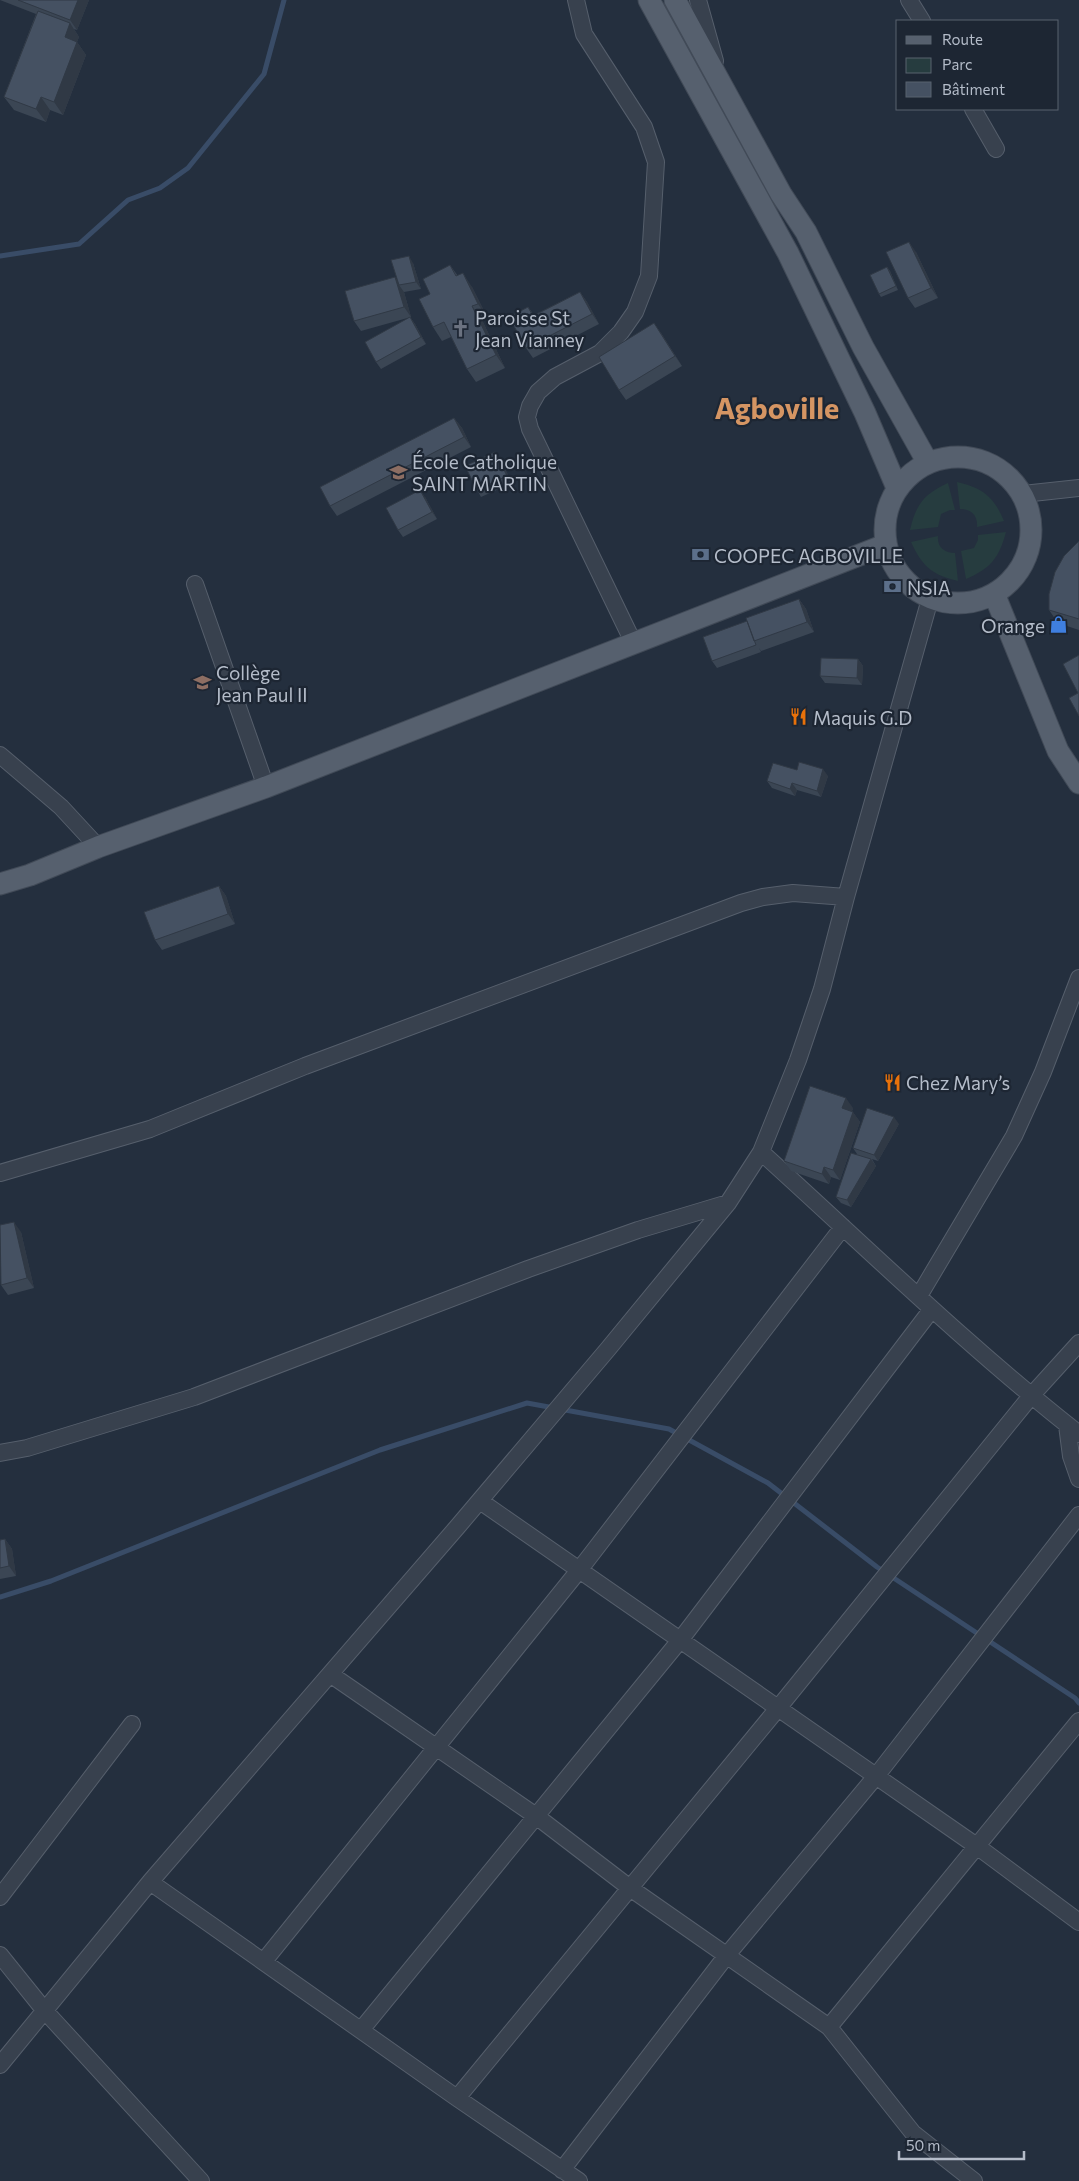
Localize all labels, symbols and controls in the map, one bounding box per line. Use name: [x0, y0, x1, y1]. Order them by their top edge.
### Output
legend: [896, 20, 1059, 110]
text: Route: [942, 30, 983, 48]
text: Parc: [942, 55, 972, 73]
text: Bâtiment: [942, 80, 1005, 98]
place label: Paroisse St Jean Vianney: [475, 306, 584, 351]
church icon: Paroisse St Jean Vianney: [451, 318, 471, 338]
district label: Agboville: [715, 390, 839, 425]
place label: École Catholique SAINT MARTIN: [412, 450, 557, 495]
school or university icon: École Catholique SAINT MARTIN: [388, 462, 408, 482]
place label: COOPEC AGBOVILLE: [714, 544, 903, 567]
bank icon: COOPEC AGBOVILLE: [690, 545, 710, 565]
place label: NSIA: [907, 576, 951, 599]
bank icon: NSIA: [883, 577, 903, 597]
place label: Orange: [981, 614, 1045, 637]
shop icon: Orange: [1049, 615, 1069, 635]
place label: Collège Jean Paul II: [216, 661, 308, 706]
school or university icon: Collège Jean Paul II: [192, 673, 212, 693]
place label: Maquis G.D: [813, 706, 912, 729]
restaurant icon: Maquis G.D: [789, 707, 809, 727]
place label: Chez Mary’s: [906, 1071, 1010, 1094]
restaurant icon: Chez Mary’s: [882, 1072, 902, 1092]
scale bar: [899, 2128, 1024, 2160]
text: 50 m: [906, 2136, 940, 2154]

